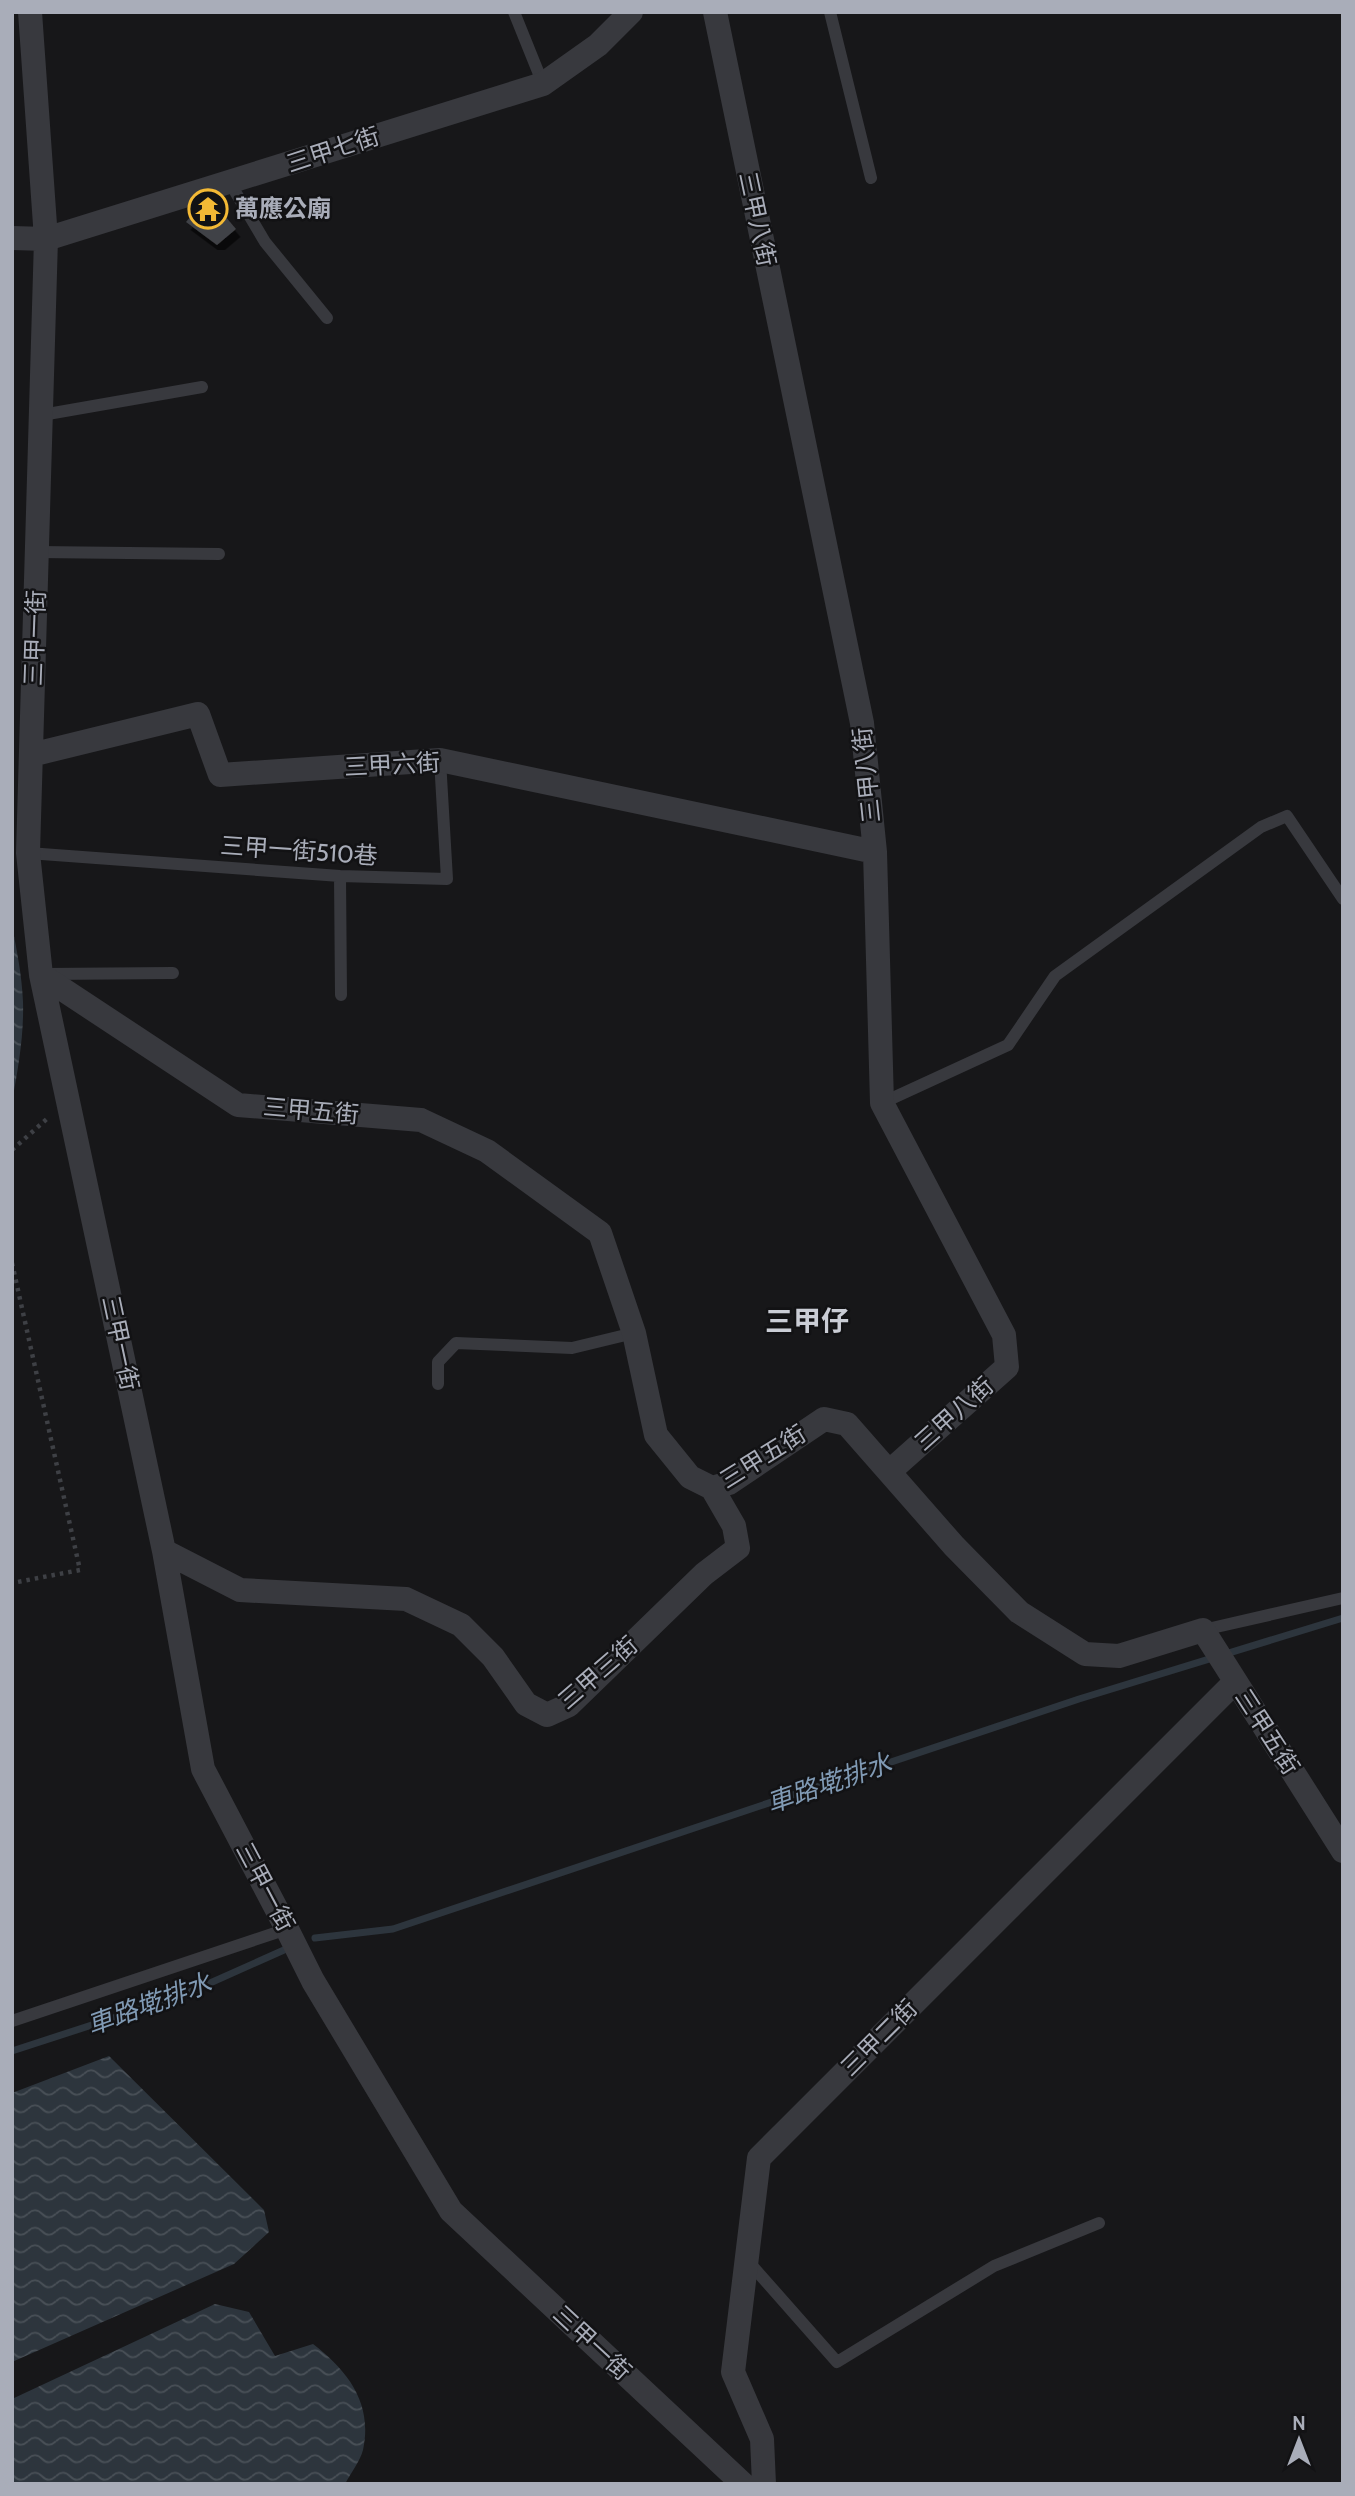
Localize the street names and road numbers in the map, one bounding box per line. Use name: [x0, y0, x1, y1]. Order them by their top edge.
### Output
street label: 三甲七街: [283, 121, 383, 178]
street label: 三甲八街: [733, 169, 782, 269]
street label: 三甲一街: [18, 590, 51, 686]
street label: 三甲八街: [847, 726, 886, 824]
street label: 三甲六街: [343, 748, 441, 781]
street label: 三甲一街510巷: [219, 831, 379, 870]
street label: 三甲五街: [262, 1092, 360, 1129]
street label: 三甲一街: [96, 1293, 145, 1393]
street label: 三甲八街: [908, 1371, 999, 1457]
street label: 三甲五街: [714, 1419, 811, 1494]
street label: 三甲三街: [552, 1630, 643, 1715]
street label: 三甲五街: [1229, 1684, 1306, 1780]
street label: 三甲一街: [230, 1838, 301, 1936]
street label: 三甲二街: [834, 1993, 923, 2082]
street label: 三甲一街: [547, 2299, 637, 2386]

